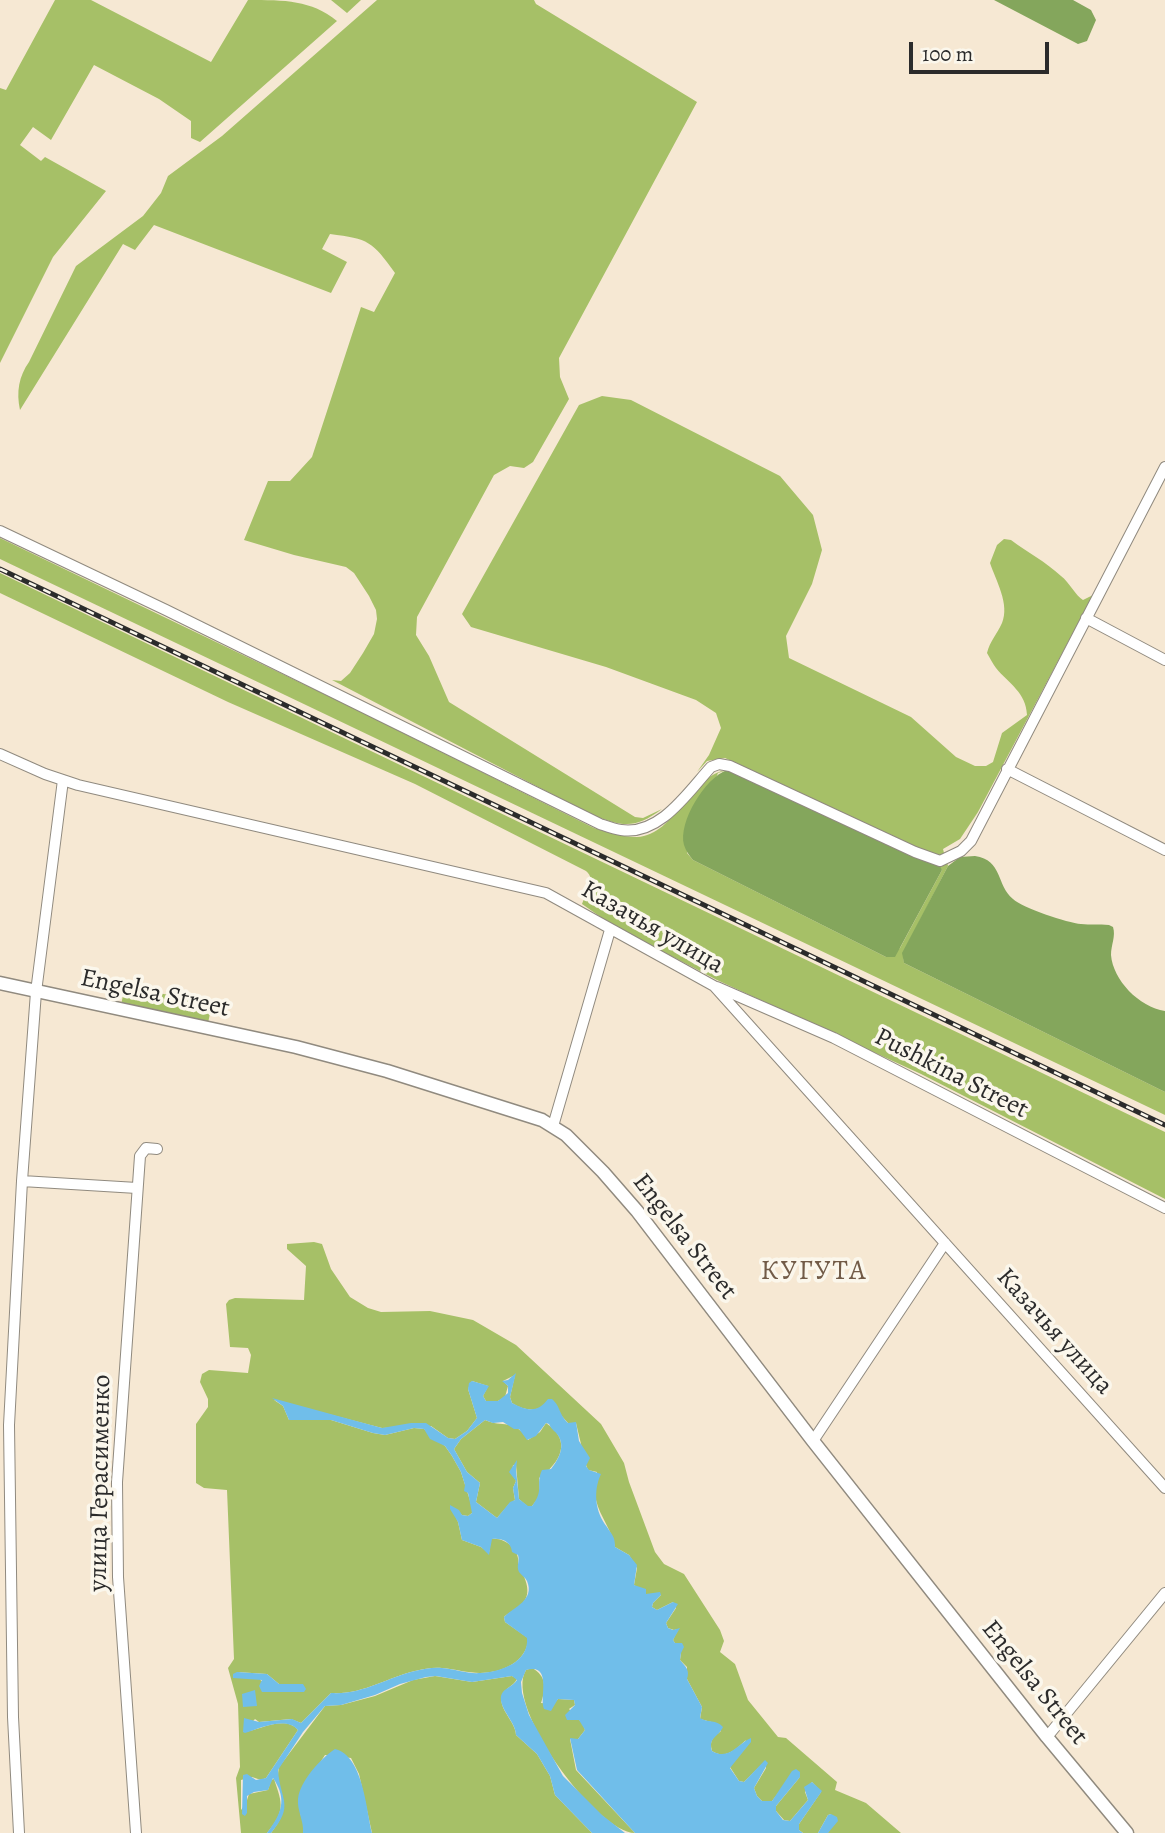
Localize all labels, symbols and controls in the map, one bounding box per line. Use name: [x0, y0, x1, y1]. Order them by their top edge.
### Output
scale bar: [913, 28, 1053, 72]
text: 100 m: [922, 40, 973, 68]
street label: Казачья улица: [575, 875, 729, 981]
street label: Engelsa Street: [78, 963, 232, 1025]
street label: Pushkina Street: [869, 1022, 1033, 1126]
street label: Engelsa Street: [625, 1168, 743, 1306]
district label: КУГУТА: [761, 1255, 867, 1289]
street label: Казачья улица: [989, 1262, 1119, 1402]
street label: улица Герасименко: [84, 1374, 118, 1592]
street label: Engelsa Street: [974, 1614, 1094, 1752]

